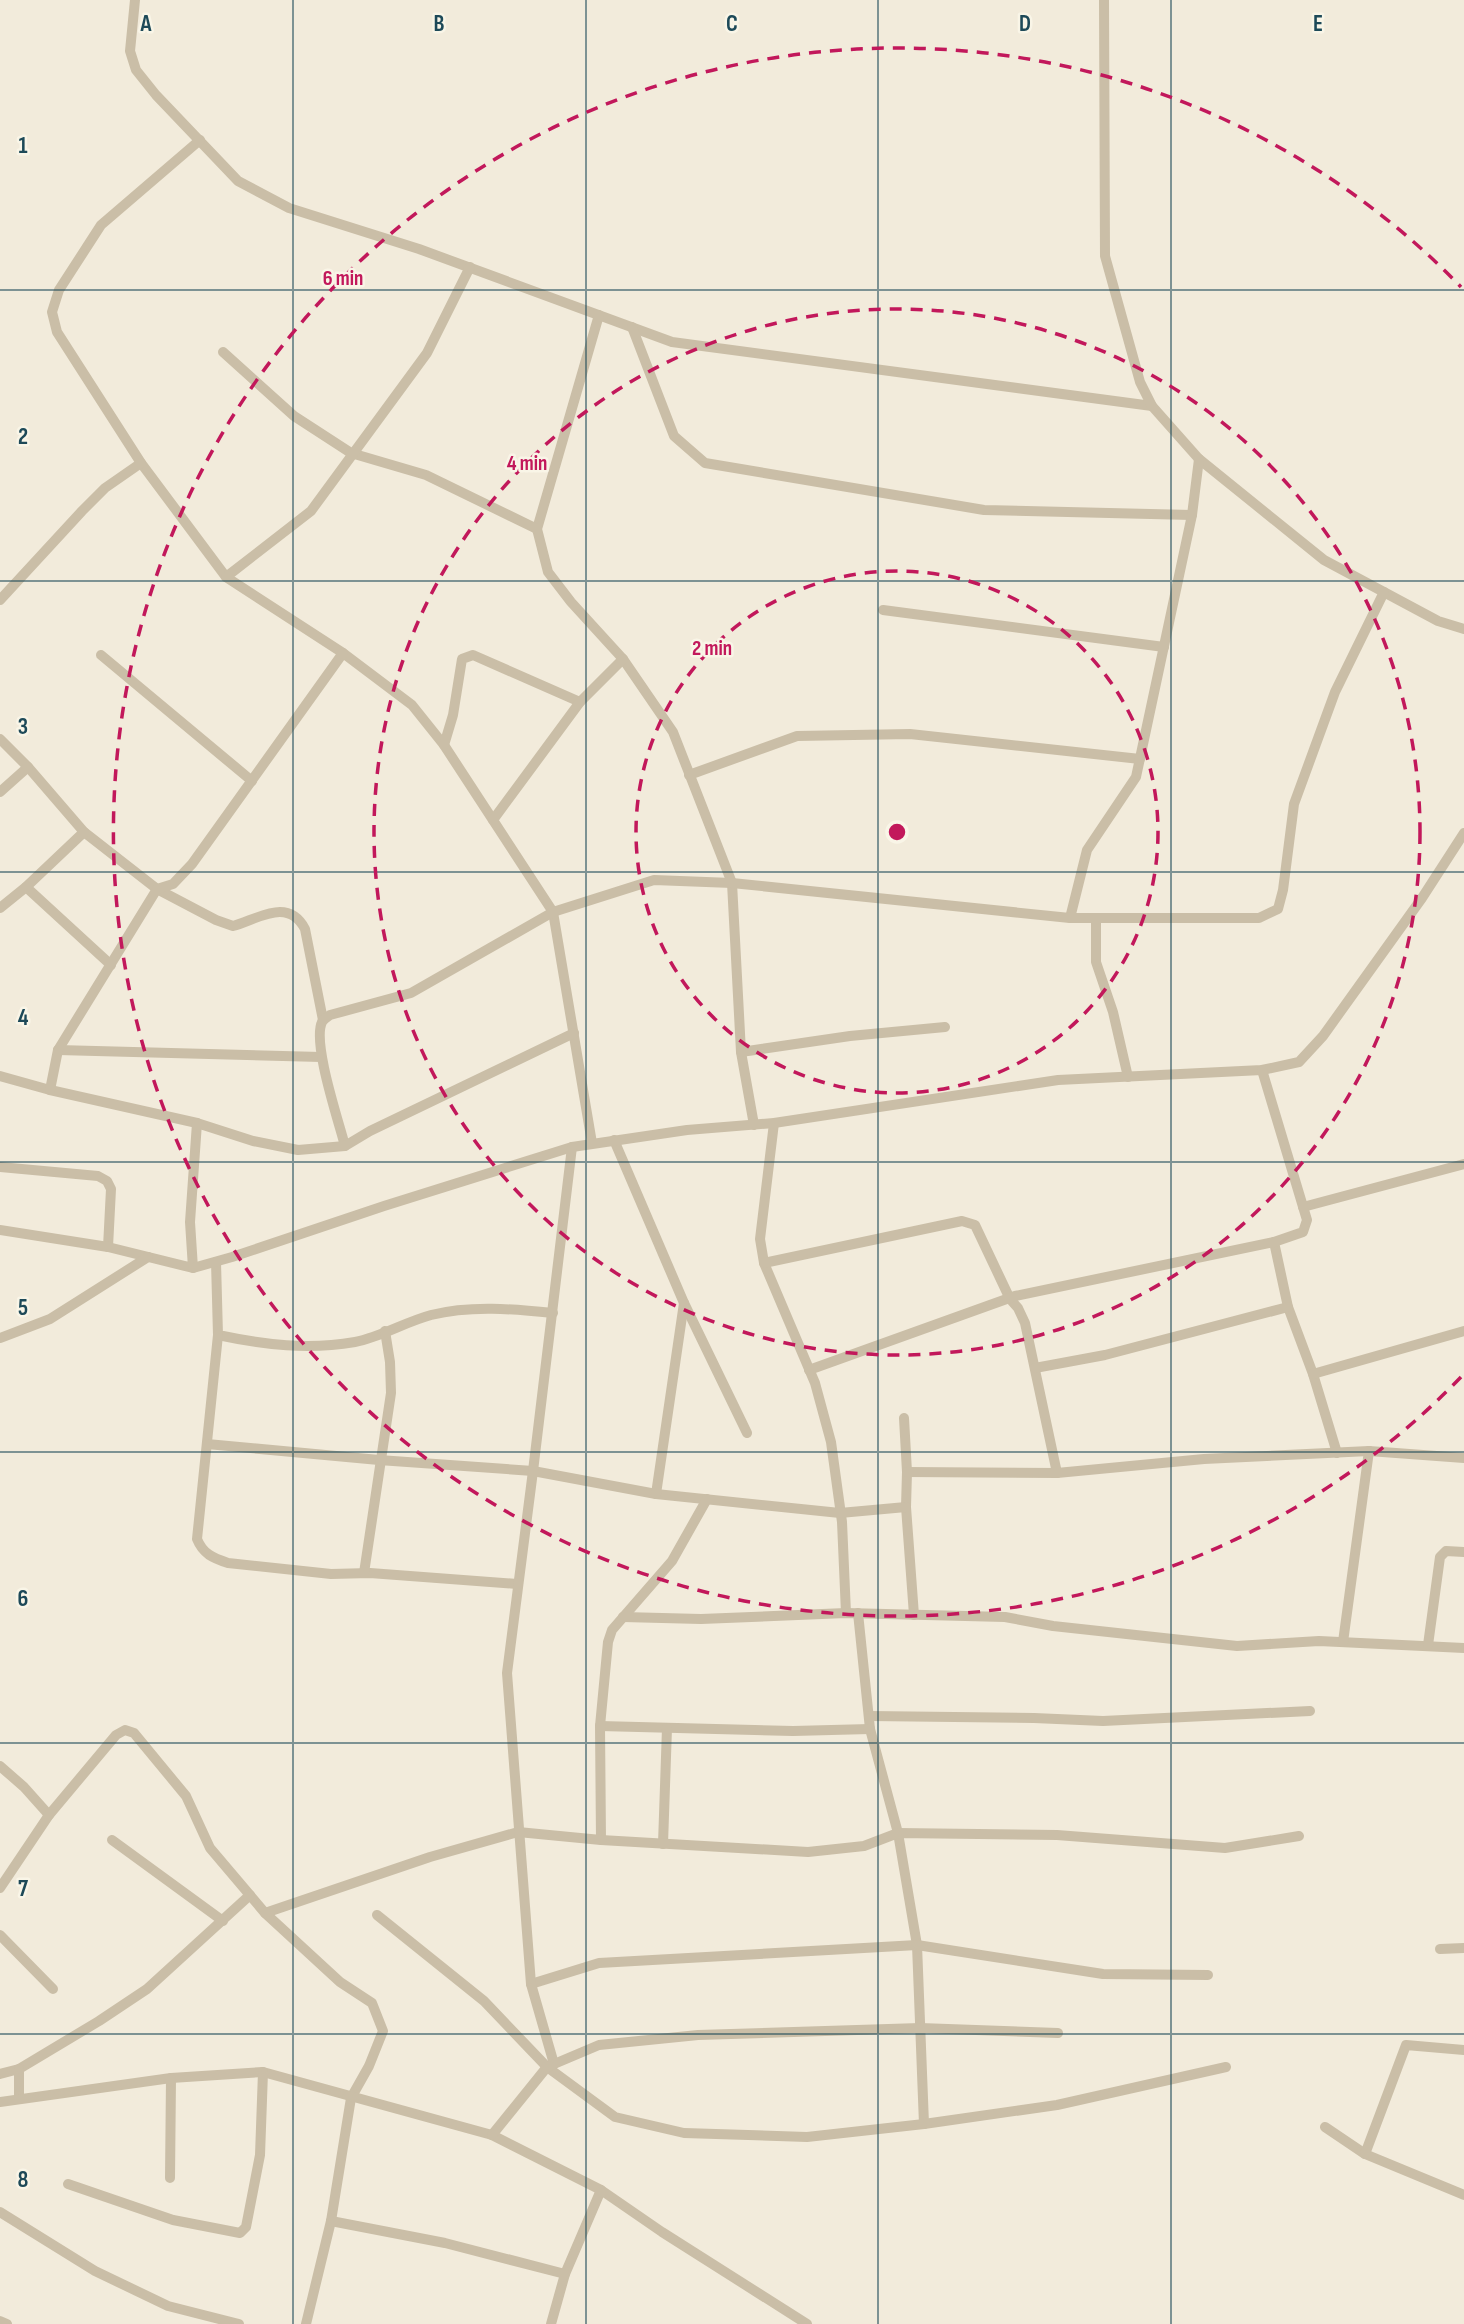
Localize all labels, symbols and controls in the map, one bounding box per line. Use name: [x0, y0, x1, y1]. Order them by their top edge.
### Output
text: A: [140, 10, 153, 38]
text: B: [434, 10, 445, 38]
text: C: [726, 10, 738, 38]
text: D: [1019, 10, 1031, 38]
text: E: [1313, 10, 1323, 38]
text: 1: [18, 132, 28, 160]
text: 6 min: [323, 266, 363, 291]
text: 2: [18, 423, 28, 451]
text: 4 min: [507, 451, 547, 476]
text: 2 min: [692, 636, 732, 661]
text: 3: [18, 713, 28, 741]
centre of rings: [885, 820, 909, 844]
text: 4: [18, 1004, 29, 1032]
text: 5: [18, 1294, 28, 1322]
text: 6: [18, 1585, 28, 1613]
text: 7: [18, 1875, 28, 1903]
text: 8: [18, 2166, 29, 2194]

